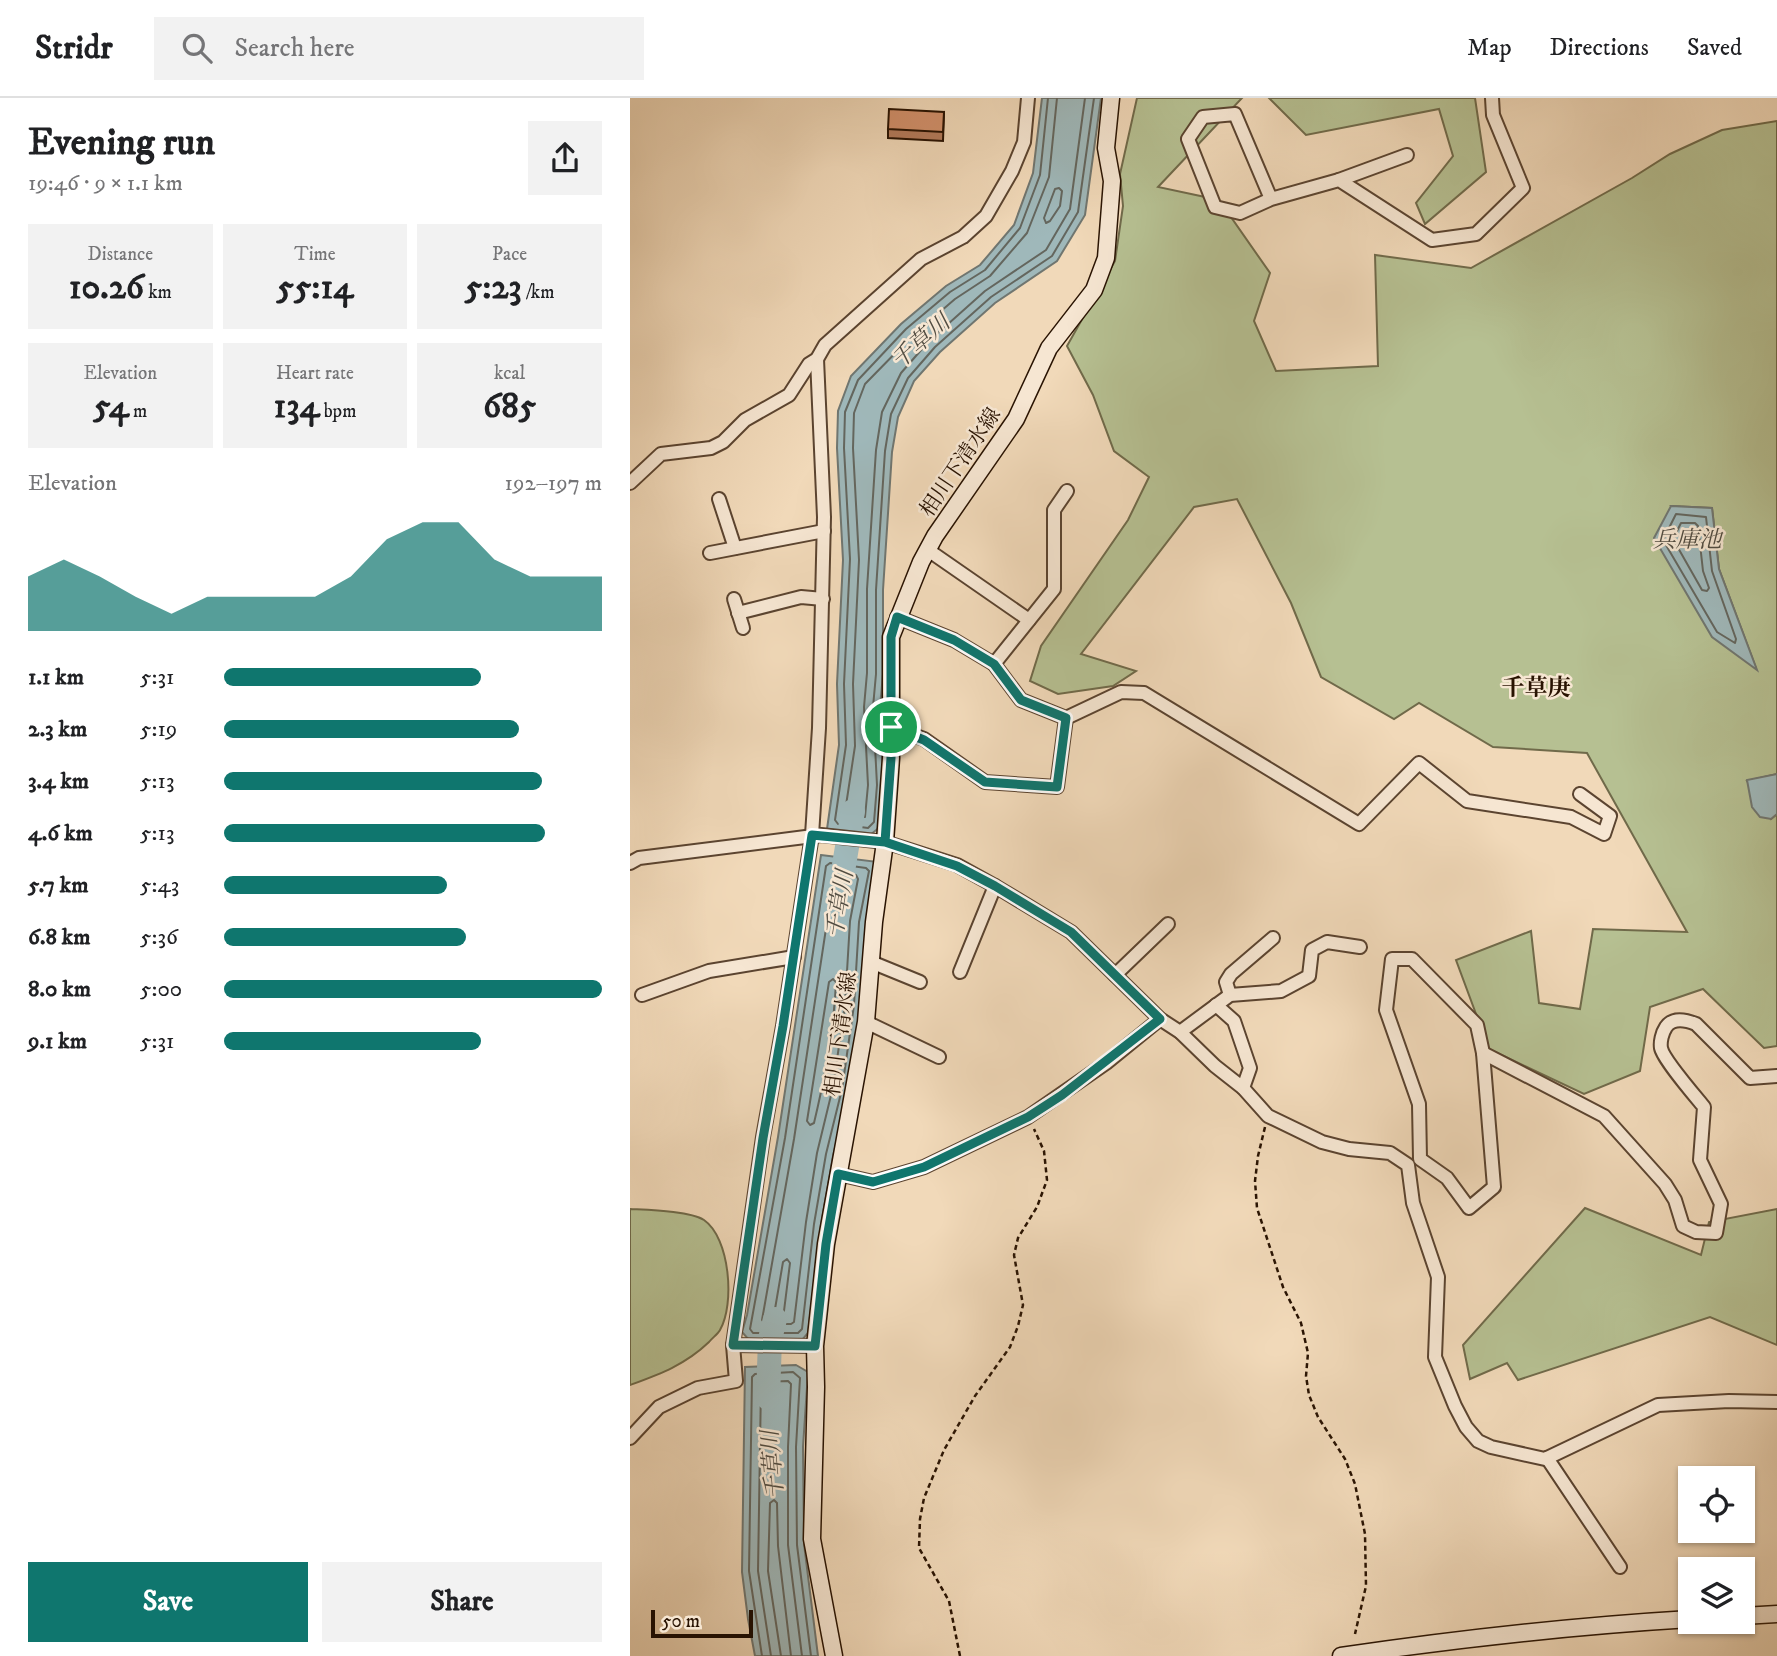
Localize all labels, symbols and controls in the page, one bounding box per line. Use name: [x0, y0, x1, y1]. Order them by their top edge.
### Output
search box: [154, 17, 644, 80]
text: Stridr: [35, 28, 112, 69]
icon: search: [178, 29, 216, 67]
text: Search here: [234, 32, 355, 65]
text: Map: [1467, 33, 1512, 63]
text: Directions: [1550, 33, 1649, 63]
text: Saved: [1687, 33, 1742, 63]
text: Evening run: [28, 119, 215, 167]
button: share: [528, 121, 602, 195]
text: 19:46 · 9 × 1.1 km: [28, 169, 183, 198]
text: Distance: [88, 243, 153, 266]
text: Time: [294, 243, 336, 266]
text: Pace: [492, 243, 527, 266]
text: 10.26: [69, 266, 144, 310]
text: 55:14: [277, 266, 353, 310]
text: 5:23: [465, 266, 522, 310]
text: km: [144, 281, 172, 304]
text: /km: [522, 281, 555, 304]
water label: 千草川: [885, 307, 959, 376]
text: Elevation: [84, 362, 157, 385]
text: Heart rate: [276, 362, 354, 385]
text: kcal: [494, 362, 525, 385]
text: 54: [93, 385, 129, 429]
text: 134: [274, 385, 320, 429]
text: 685: [483, 385, 536, 429]
text: m: [129, 400, 147, 423]
text: bpm: [320, 400, 356, 423]
street label: 相川下清水線: [915, 403, 1007, 522]
text: Elevation: [28, 469, 117, 498]
text: 192–197 m: [505, 469, 602, 498]
water label: 兵庫池: [1653, 526, 1725, 555]
text: 1.1 km: [28, 663, 84, 692]
text: 5:31: [140, 663, 174, 692]
district label: 千草庚: [1502, 674, 1571, 703]
pin: [861, 697, 921, 757]
icon: arrive: [872, 708, 910, 746]
text: 2.3 km: [28, 715, 87, 744]
text: 5:19: [140, 715, 177, 744]
text: 3.4 km: [28, 767, 89, 796]
text: 5:13: [140, 767, 174, 796]
text: 4.6 km: [28, 819, 93, 848]
text: 5:13: [140, 819, 174, 848]
water label: 千草川: [821, 865, 861, 941]
text: 5.7 km: [28, 871, 89, 900]
text: 5:43: [140, 871, 179, 900]
text: 6.8 km: [28, 923, 91, 952]
text: 5:36: [140, 923, 178, 952]
street label: 相川下清水線: [819, 970, 863, 1098]
text: 8.0 km: [28, 975, 91, 1004]
text: 5:00: [140, 975, 182, 1004]
text: 9.1 km: [28, 1027, 87, 1056]
text: 5:31: [140, 1027, 174, 1056]
water label: 千草川: [756, 1426, 791, 1501]
map controls: [1678, 1466, 1755, 1634]
button: locate: [1678, 1466, 1755, 1543]
button: layers: [1678, 1557, 1755, 1634]
button: Save: [28, 1562, 308, 1642]
button: Share: [322, 1562, 602, 1642]
scale bar: [651, 1607, 752, 1639]
text: 50 m: [662, 1610, 700, 1633]

